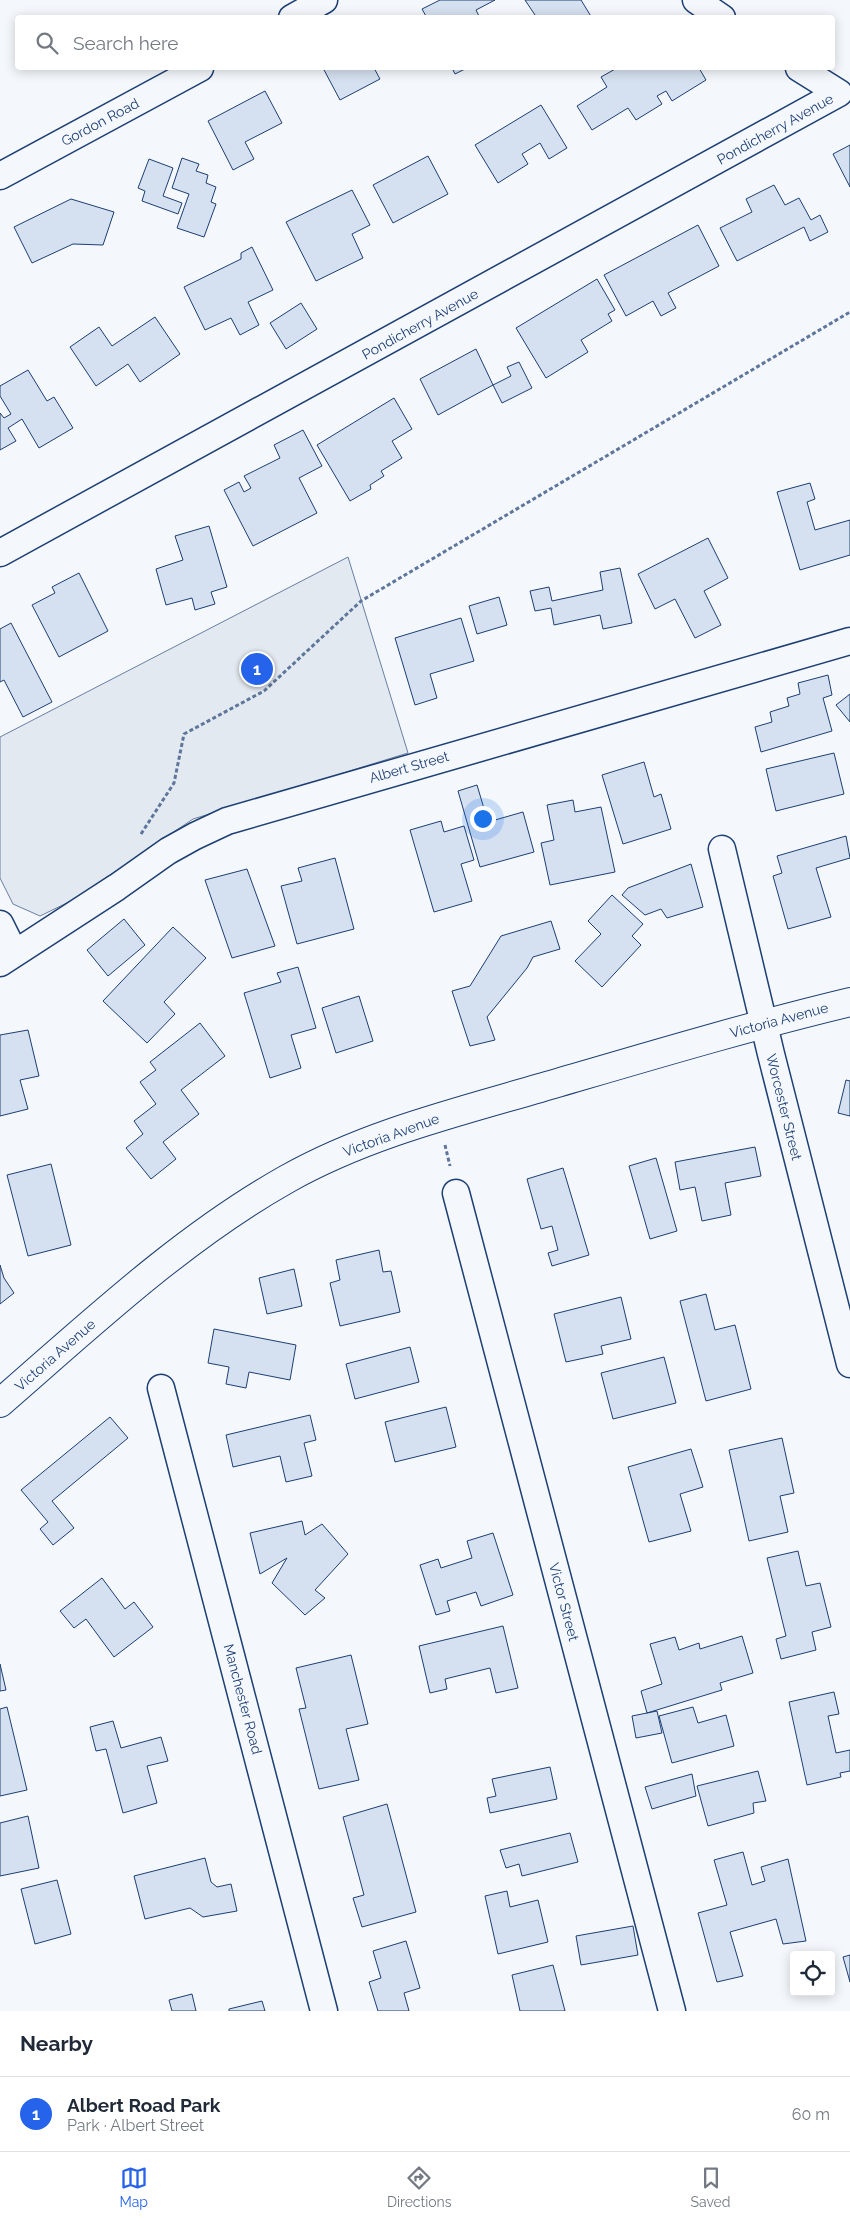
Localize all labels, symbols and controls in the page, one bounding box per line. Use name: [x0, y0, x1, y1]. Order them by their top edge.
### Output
search box: [15, 15, 835, 70]
icon: search: [33, 29, 61, 57]
text: Search here: [73, 32, 179, 54]
street label: Pondicherry Avenue: [714, 90, 836, 168]
street label: Gordon Road: [59, 95, 141, 149]
street label: Pondicherry Avenue: [359, 285, 481, 363]
pin: 1: [241, 650, 273, 688]
street label: Albert Street: [367, 748, 451, 786]
your location: [470, 806, 496, 832]
street label: Victoria Avenue: [728, 999, 830, 1041]
street label: Worcester Street: [763, 1052, 805, 1162]
street label: Victoria Avenue: [341, 1110, 441, 1160]
street label: Victoria Avenue: [12, 1316, 98, 1394]
street label: Victor Street: [546, 1561, 582, 1643]
street label: Manchester Road: [221, 1642, 265, 1756]
map controls: [790, 1951, 835, 1996]
button: locate: [790, 1951, 835, 1996]
text: Nearby: [20, 2031, 93, 2056]
text: Albert Road Park: [67, 2094, 220, 2116]
text: 1: [32, 2105, 40, 2124]
text: 60 m: [792, 2105, 830, 2124]
text: Park · Albert Street: [67, 2116, 204, 2135]
tab: Map: [119, 2164, 148, 2210]
tab: Directions: [387, 2164, 452, 2210]
tab: Saved: [690, 2164, 731, 2210]

